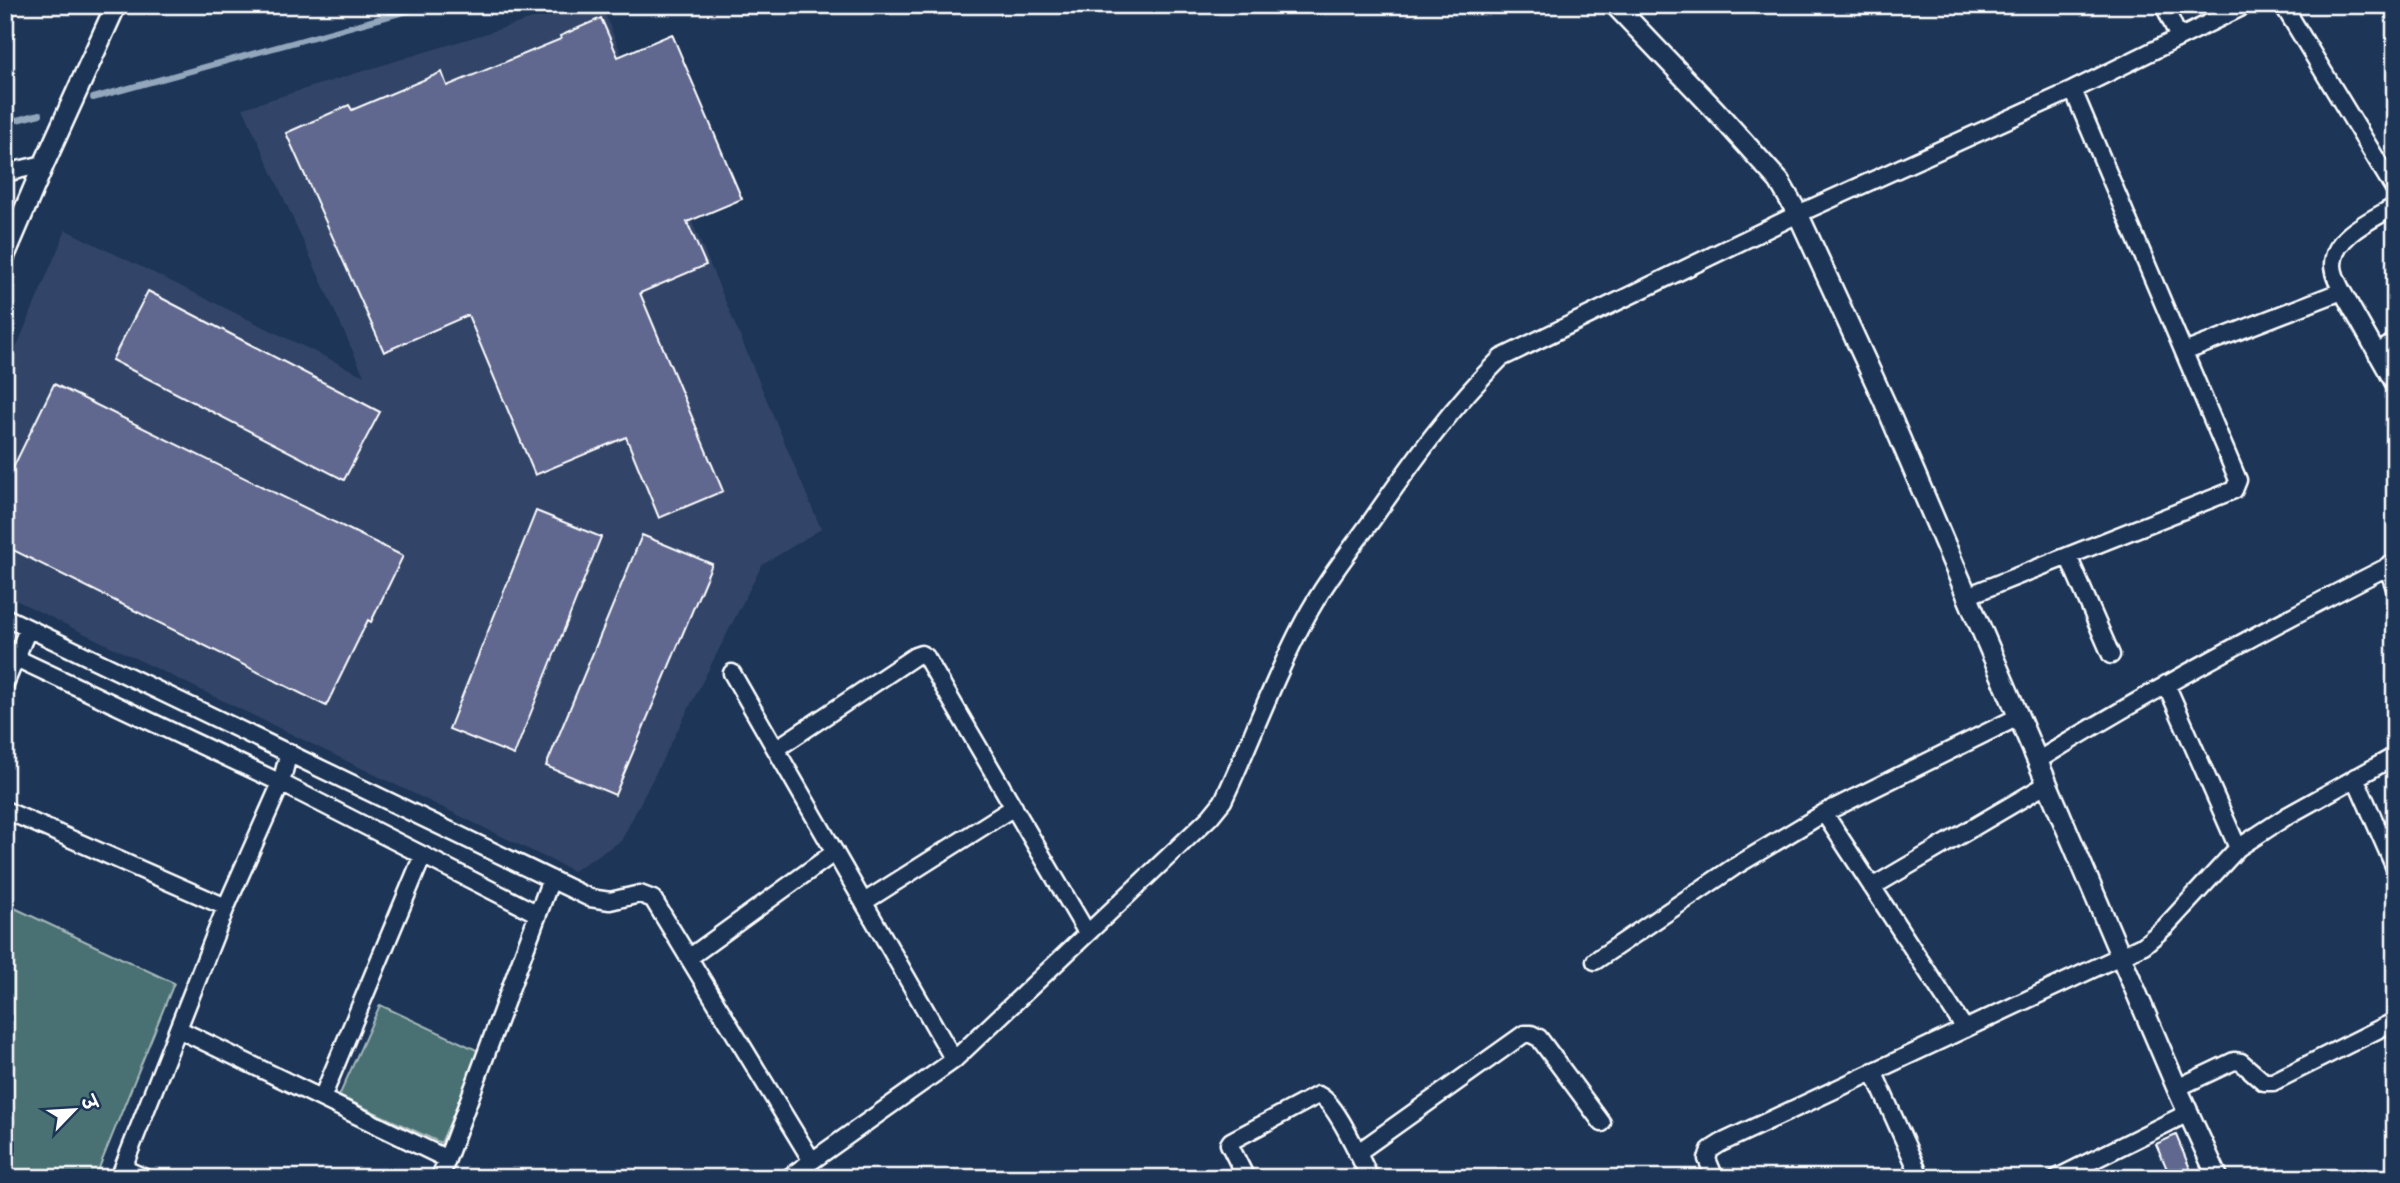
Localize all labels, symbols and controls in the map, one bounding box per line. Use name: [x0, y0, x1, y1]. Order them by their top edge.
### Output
north arrow: [38, 1074, 108, 1144]
text: उ: [74, 1089, 107, 1116]

